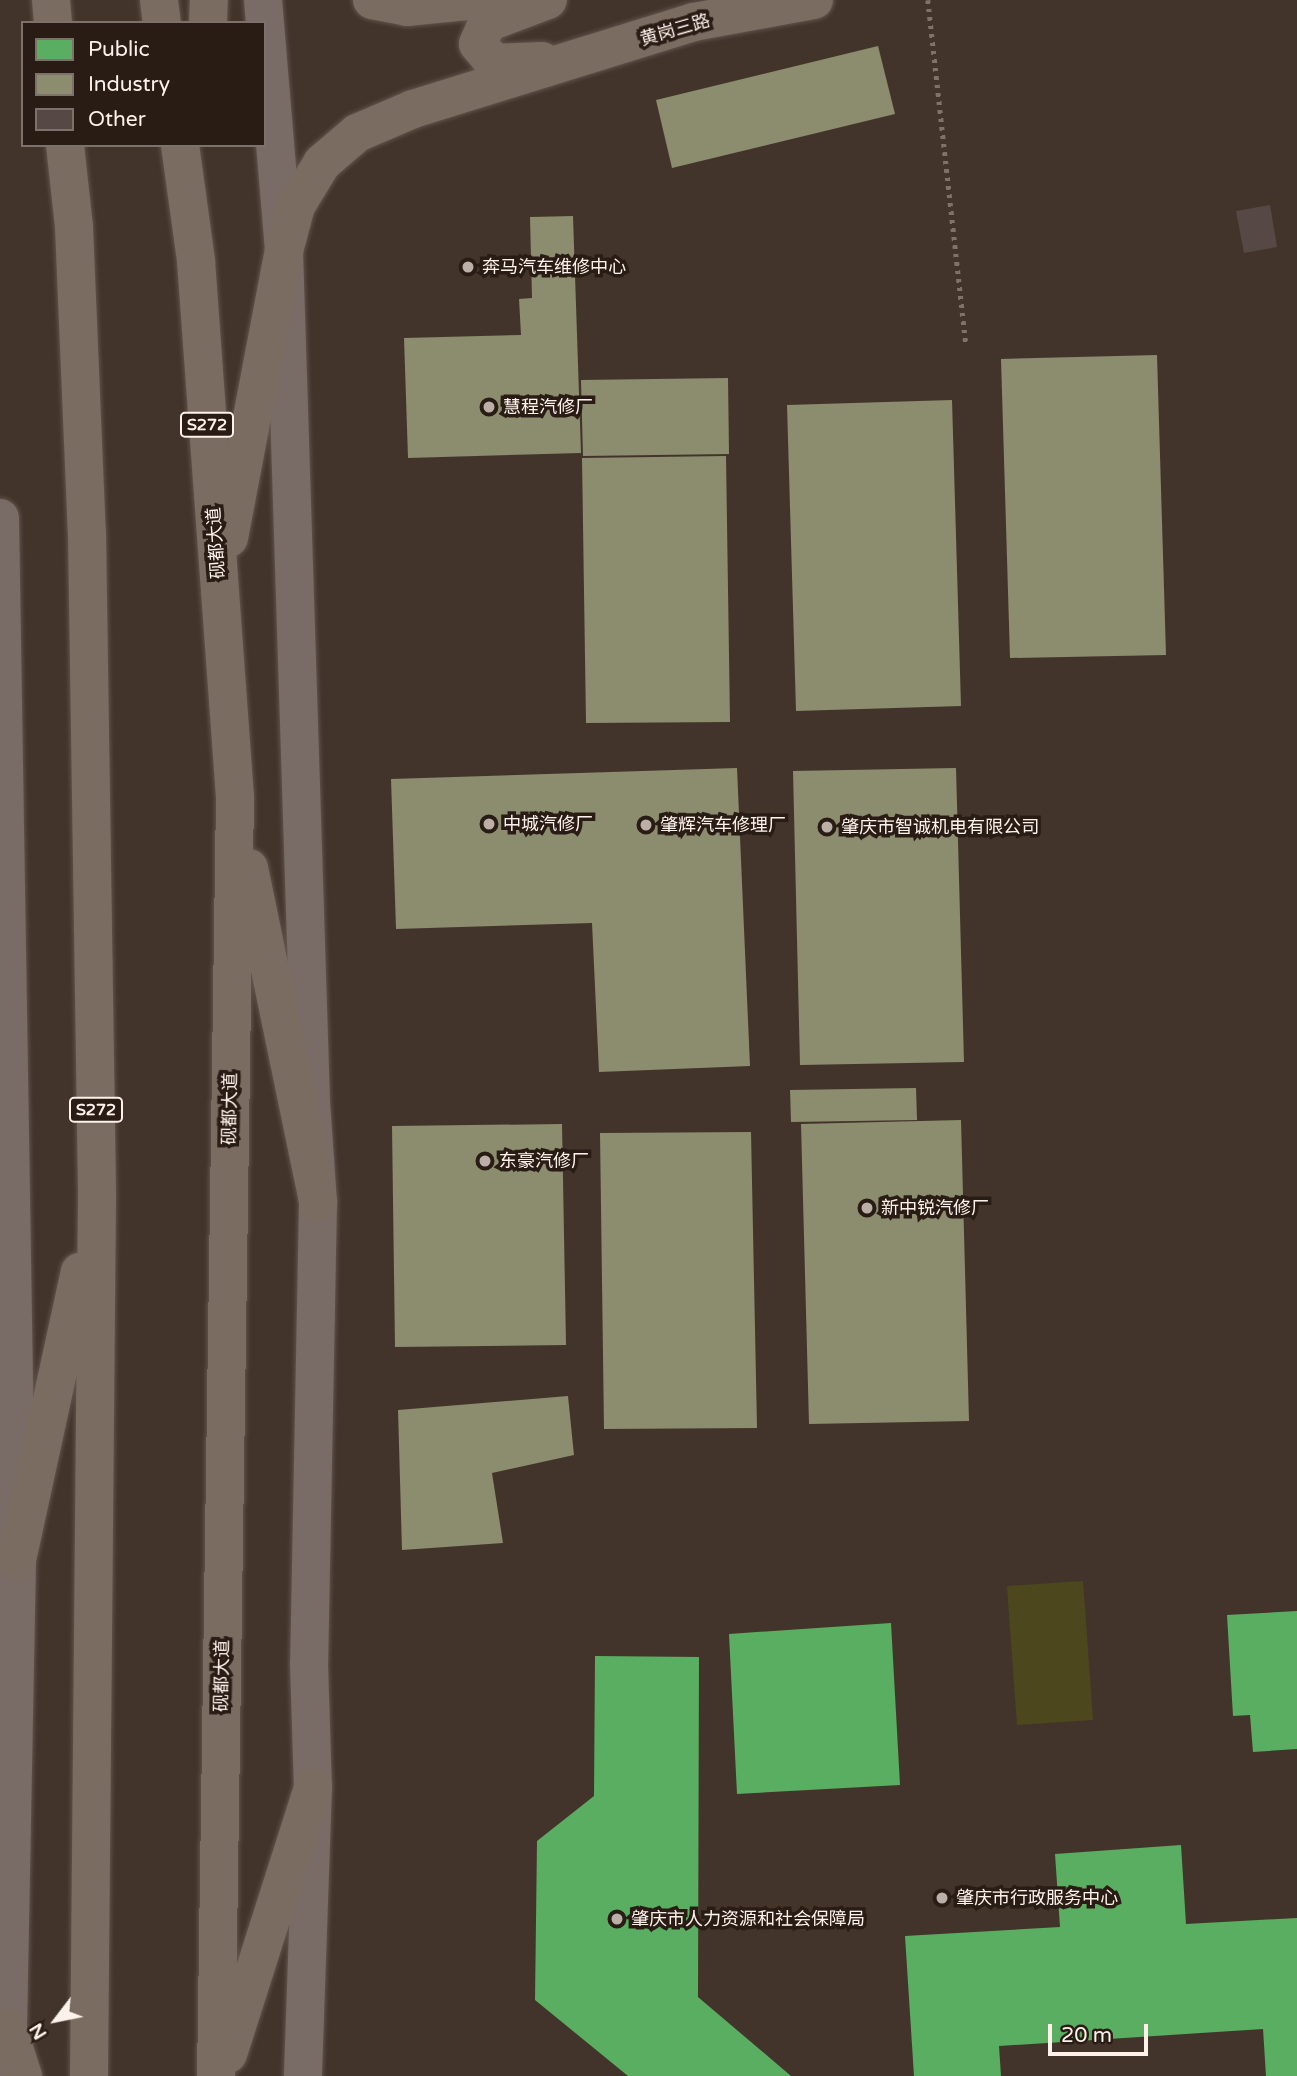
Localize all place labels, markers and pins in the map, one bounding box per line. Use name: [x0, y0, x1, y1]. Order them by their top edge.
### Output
place label: 奔马汽车维修中心: [482, 256, 626, 278]
marker: 奔马汽车维修中心: [460, 259, 476, 275]
place label: 慧程汽修厂: [503, 396, 593, 418]
marker: 慧程汽修厂: [481, 399, 497, 415]
place label: 中城汽修厂: [503, 813, 593, 835]
place label: 肇辉汽车修理厂: [660, 814, 786, 836]
marker: 中城汽修厂: [481, 816, 497, 832]
place label: 肇庆市智诚机电有限公司: [841, 816, 1039, 838]
marker: 肇辉汽车修理厂: [638, 817, 654, 833]
marker: 肇庆市智诚机电有限公司: [819, 819, 835, 835]
place label: 东豪汽修厂: [499, 1150, 589, 1172]
marker: 东豪汽修厂: [477, 1153, 493, 1169]
place label: 新中锐汽修厂: [881, 1197, 989, 1219]
marker: 新中锐汽修厂: [859, 1200, 875, 1216]
place label: 肇庆市行政服务中心: [956, 1887, 1118, 1909]
marker: 肇庆市行政服务中心: [934, 1890, 950, 1906]
place label: 肇庆市人力资源和社会保障局: [631, 1908, 865, 1930]
marker: 肇庆市人力资源和社会保障局: [609, 1911, 625, 1927]

